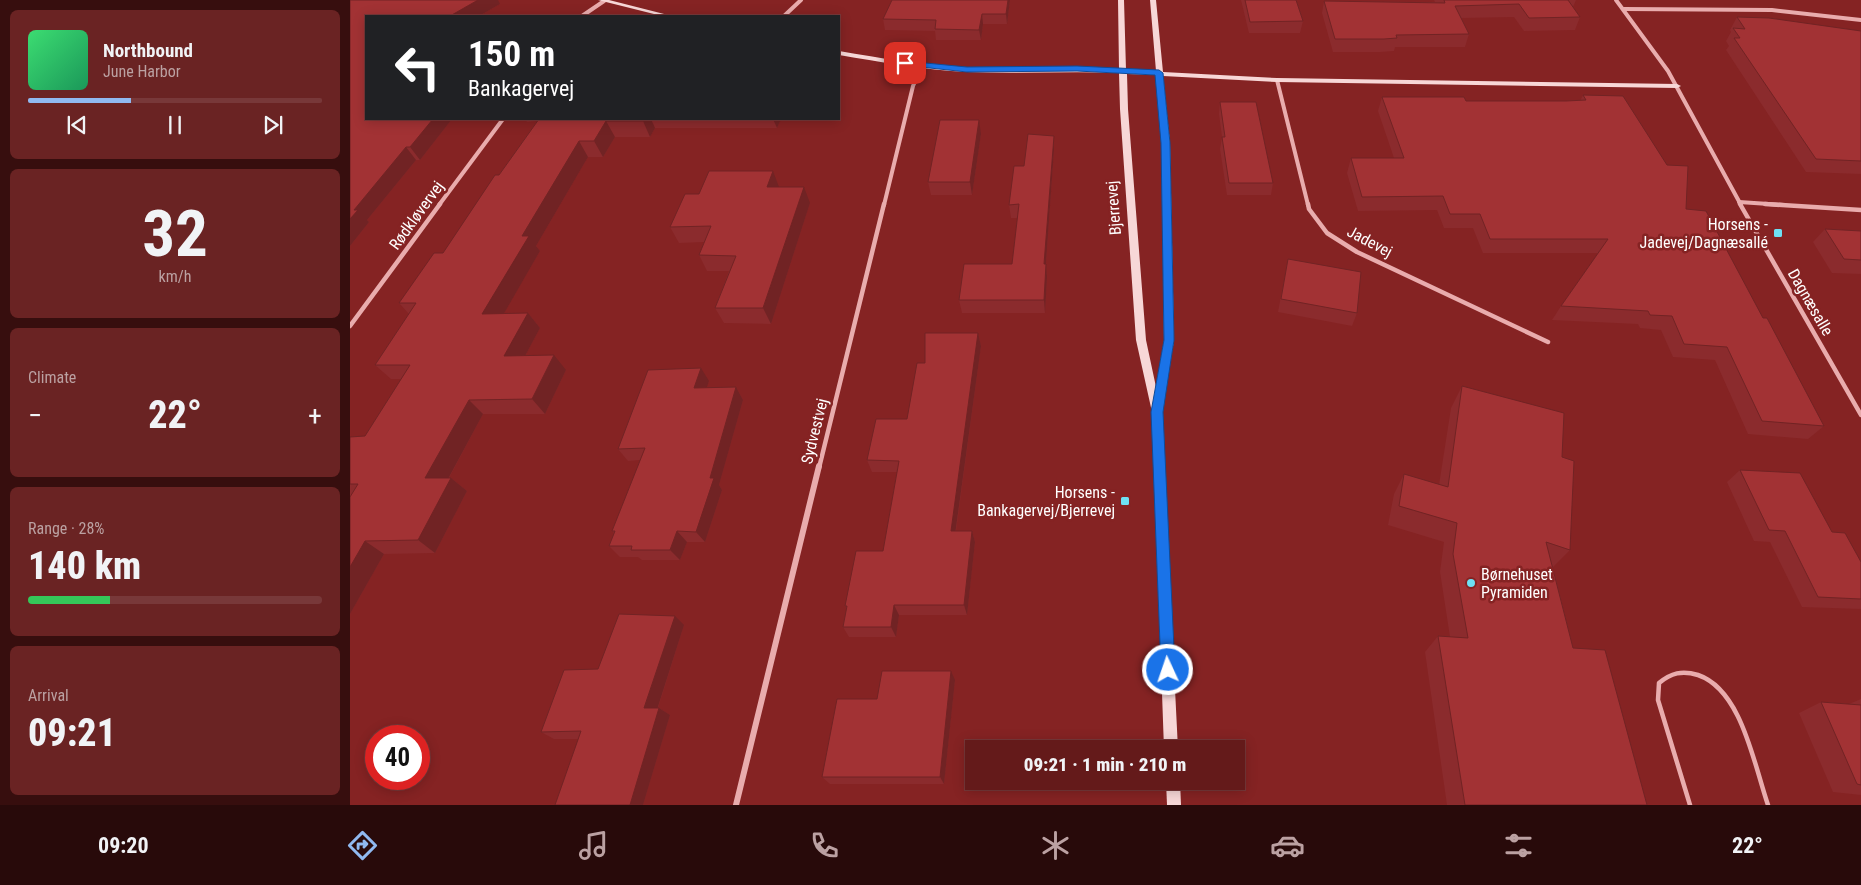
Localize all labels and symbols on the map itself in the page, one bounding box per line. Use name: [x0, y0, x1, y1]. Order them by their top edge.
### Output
pin: [884, 42, 926, 84]
street label: Rødkløvervej: [385, 177, 448, 253]
street label: Bjerrevej: [1102, 180, 1125, 236]
place label: Horsens - Jadevej/Dagnæsallé: [1640, 215, 1768, 252]
street label: Jadevej: [1344, 222, 1396, 261]
marker: Horsens - Jadevej/Dagnæsallé: [1772, 227, 1784, 239]
street label: Dagnæsalle: [1784, 265, 1837, 339]
street label: Sydvestvej: [797, 396, 832, 466]
place label: Horsens - Bankagervej/Bjerrevej: [977, 483, 1115, 520]
marker: Horsens - Bankagervej/Bjerrevej: [1119, 495, 1131, 507]
place label: Børnehuset Pyramiden: [1481, 565, 1553, 602]
marker: Børnehuset Pyramiden: [1465, 577, 1477, 589]
position arrow: [1141, 643, 1193, 695]
speed limit sign: 40: [365, 725, 430, 790]

